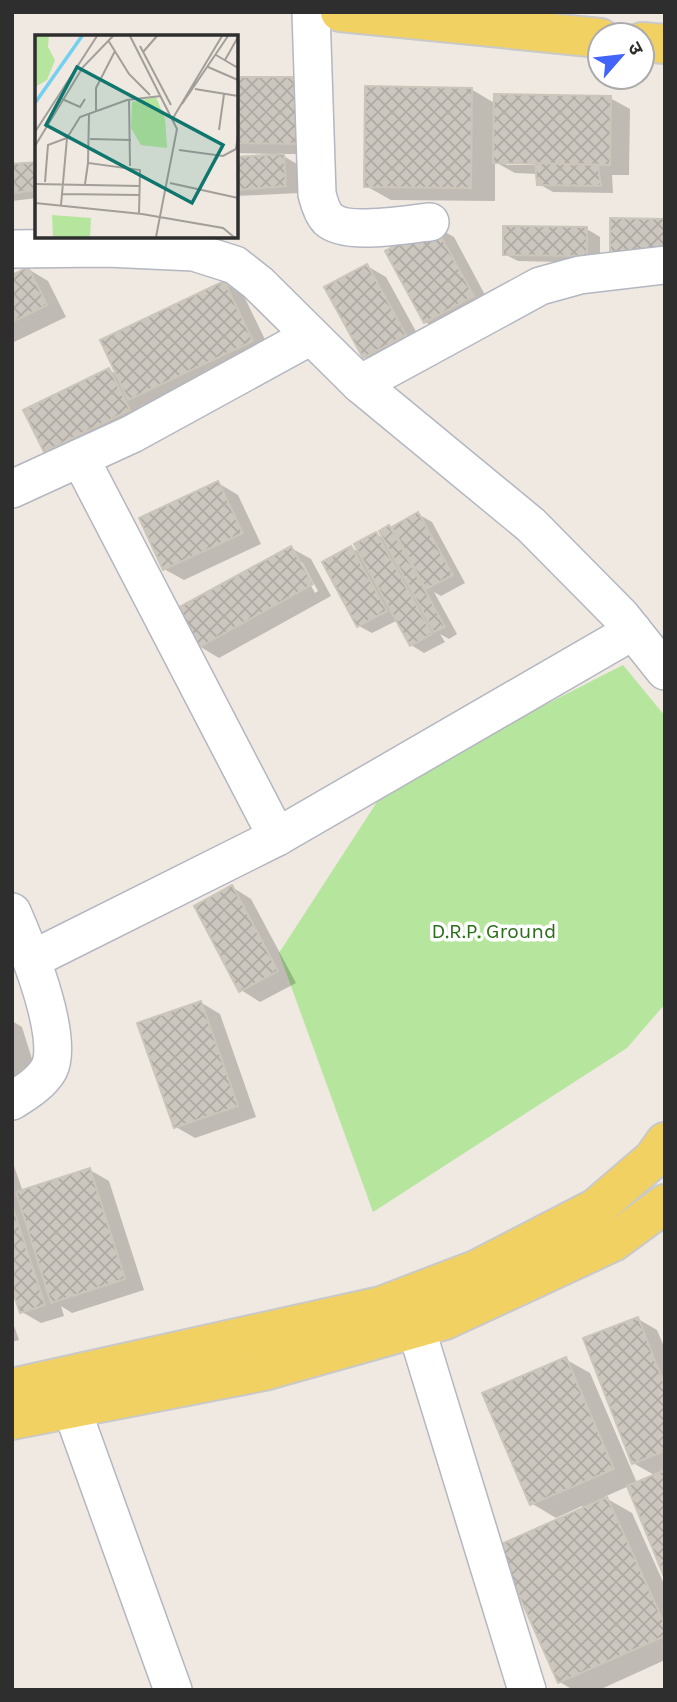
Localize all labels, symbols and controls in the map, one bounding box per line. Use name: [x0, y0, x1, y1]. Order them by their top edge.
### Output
north arrow: [586, 21, 656, 91]
inset map: [35, 35, 238, 238]
text: उ: [623, 38, 648, 59]
park label: D.R.P. Ground: [431, 919, 557, 943]

